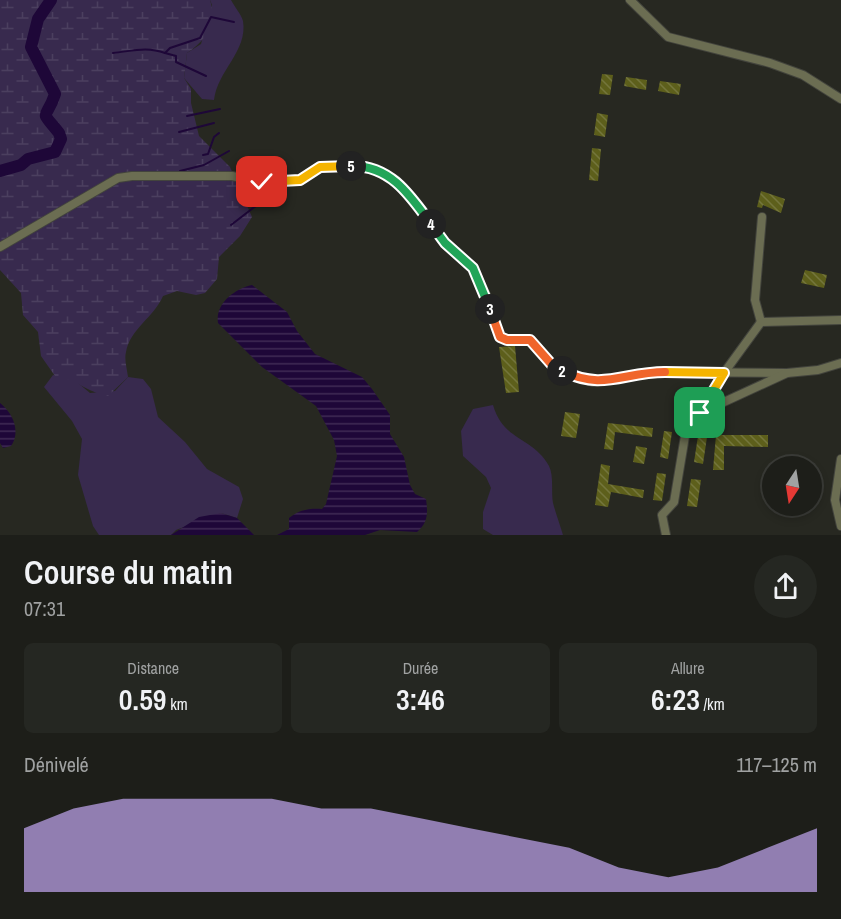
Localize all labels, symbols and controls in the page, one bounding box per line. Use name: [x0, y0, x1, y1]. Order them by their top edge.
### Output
pin: 5: [336, 151, 366, 181]
text: 5: [347, 155, 355, 177]
pin: [236, 156, 287, 207]
icon: check: [245, 165, 278, 198]
pin: 4: [416, 209, 446, 239]
text: 4: [427, 213, 435, 235]
pin: 3: [475, 294, 505, 324]
text: 3: [486, 298, 494, 320]
pin: 2: [547, 356, 577, 386]
text: 2: [558, 360, 566, 382]
pin: [674, 387, 725, 438]
icon: arrive: [683, 396, 716, 429]
north arrow: [762, 456, 822, 516]
map controls: [762, 456, 822, 516]
text: Course du matin: [24, 550, 233, 594]
button: share: [754, 555, 817, 618]
text: 07:31: [24, 595, 65, 622]
text: Distance: [127, 657, 179, 679]
text: Durée: [403, 657, 438, 679]
text: Allure: [671, 657, 705, 679]
text: 0.59: [119, 679, 167, 719]
text: 3:46: [396, 679, 445, 719]
text: 6:23: [651, 679, 700, 719]
text: km: [167, 693, 188, 715]
text: /km: [700, 693, 725, 715]
text: Dénivelé: [24, 751, 89, 778]
text: 117–125 m: [736, 751, 817, 778]

